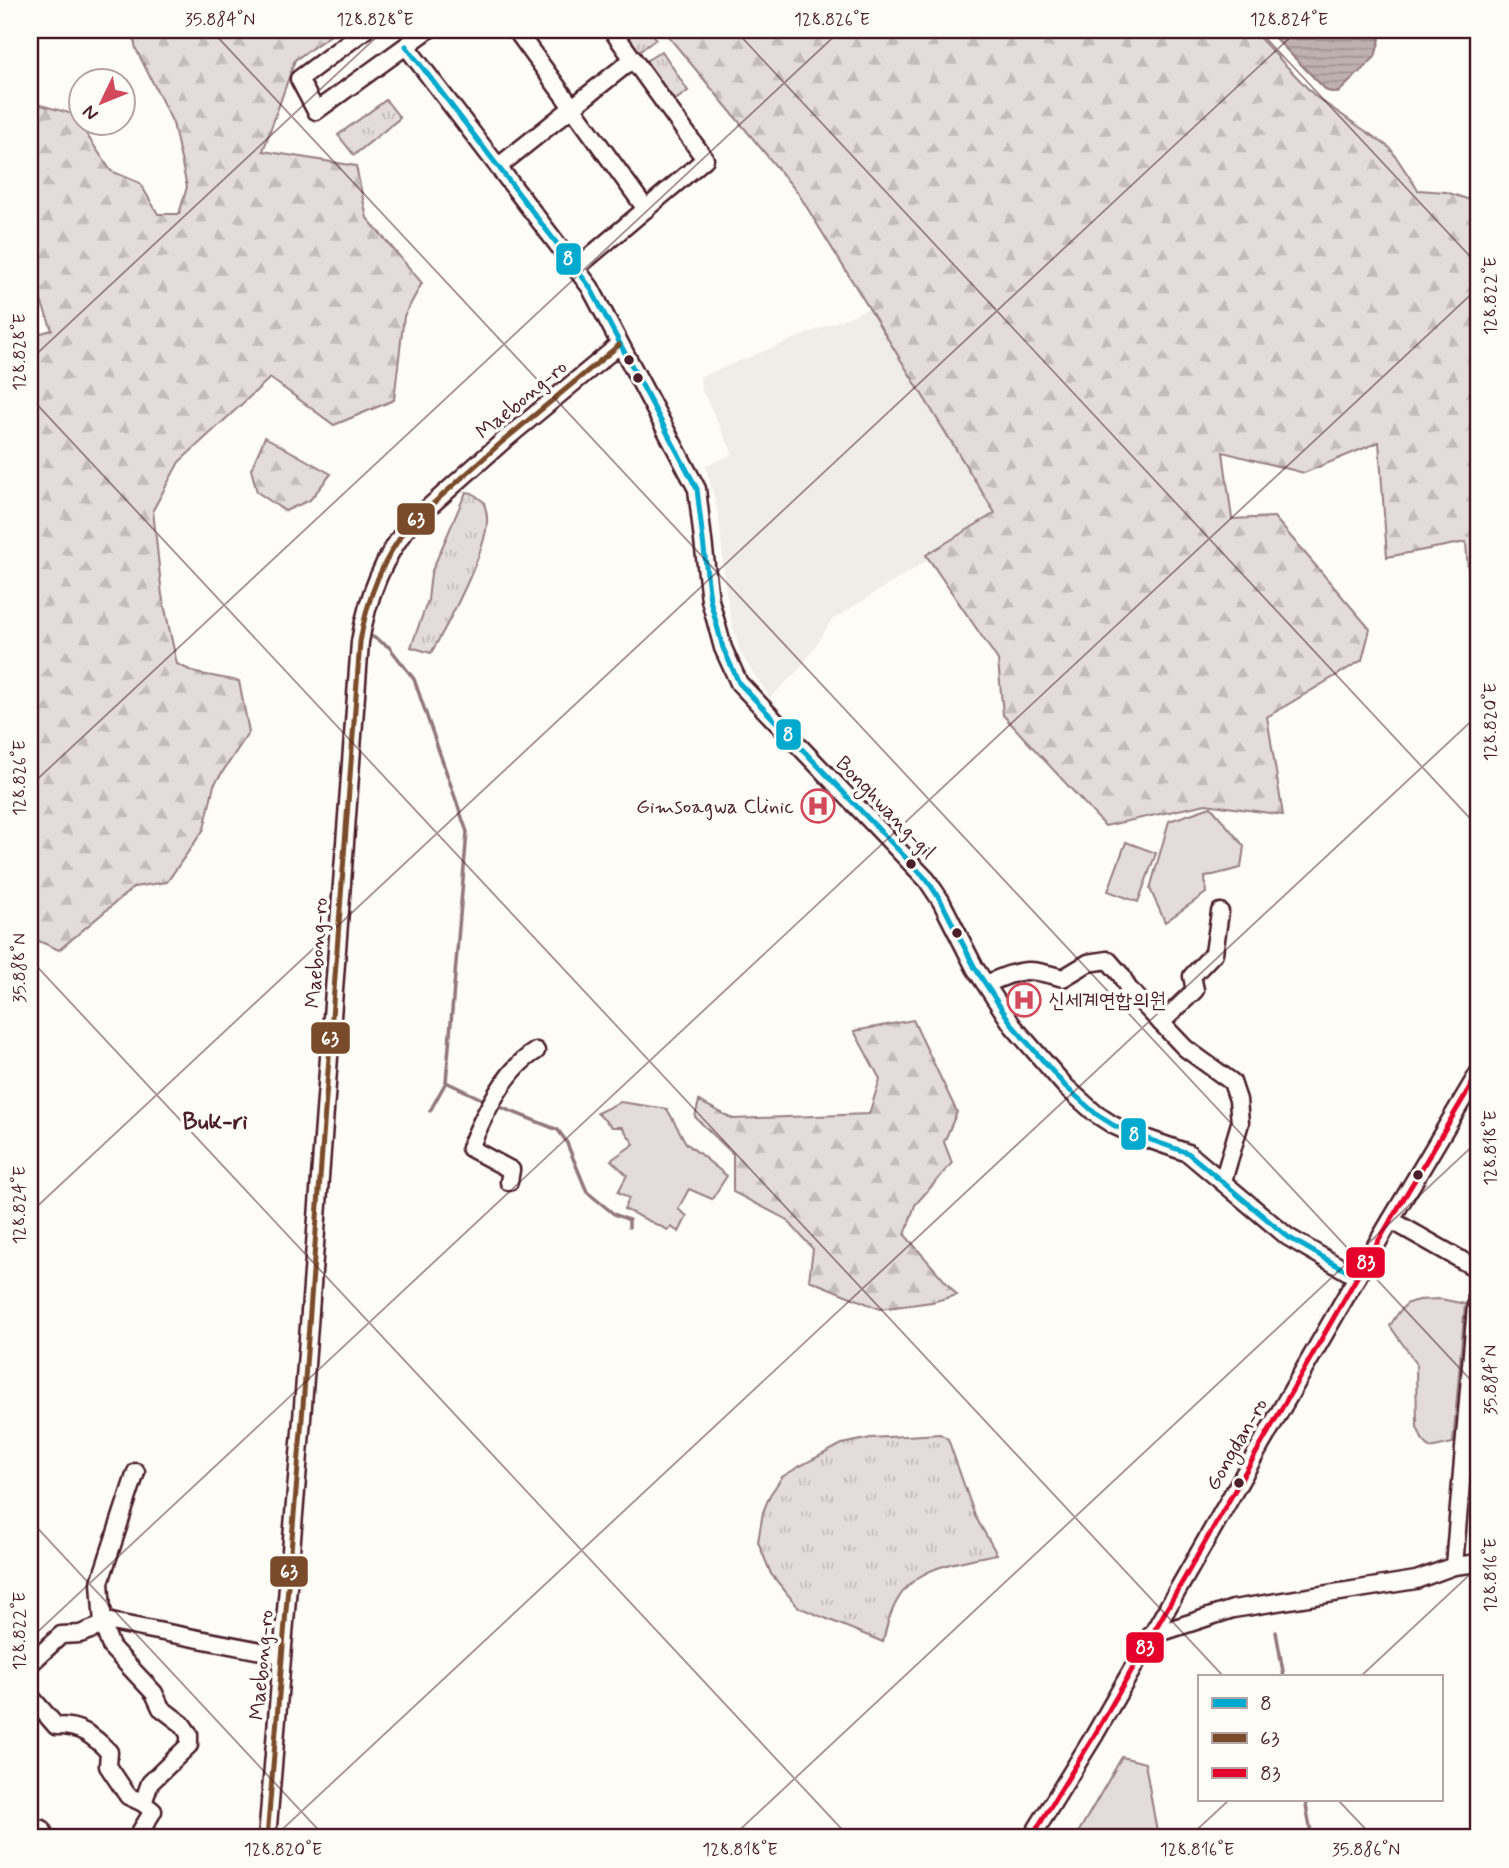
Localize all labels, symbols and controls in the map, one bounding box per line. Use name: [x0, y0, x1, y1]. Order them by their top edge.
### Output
text: 35.884°N: [185, 8, 255, 32]
text: 128.828°E: [336, 8, 414, 32]
text: 128.826°E: [794, 8, 870, 32]
text: 128.824°E: [1250, 8, 1328, 32]
north arrow: [66, 66, 136, 136]
text: N: [77, 99, 104, 126]
line badge: 8: [555, 242, 582, 276]
text: 8: [563, 247, 573, 272]
text: 128.822°E: [1479, 257, 1503, 335]
text: 128.828°E: [8, 313, 32, 391]
street label: Maebong-ro: [470, 353, 573, 446]
unlabelled marker: [622, 353, 636, 367]
unlabelled marker: [631, 371, 645, 385]
line badge: 63: [396, 502, 436, 536]
text: 63: [407, 508, 425, 533]
text: 128.820°E: [1479, 683, 1503, 761]
line badge: 8: [775, 718, 802, 751]
text: 8: [783, 723, 793, 748]
text: 128.826°E: [8, 740, 32, 816]
street label: Bonghwang-gil: [828, 750, 942, 866]
hospital icon: Gimsoagwa Clinic: [799, 787, 837, 825]
place label: Gimsoagwa Clinic: [636, 793, 794, 821]
unlabelled marker: [904, 857, 918, 871]
street label: Maebong-ro: [299, 897, 335, 1009]
unlabelled marker: [950, 926, 964, 940]
text: 35.888°N: [8, 933, 32, 1003]
hospital icon: 신세계연합의원: [1005, 981, 1043, 1019]
place label: 신세계연합의원: [1048, 987, 1166, 1015]
line badge: 63: [310, 1021, 351, 1055]
text: 63: [321, 1027, 339, 1052]
district label: Buk-ri: [182, 1107, 248, 1138]
text: 128.818°E: [1479, 1110, 1503, 1186]
line badge: 8: [1120, 1117, 1147, 1151]
text: 8: [1129, 1123, 1139, 1148]
text: 128.824°E: [8, 1166, 32, 1244]
unlabelled marker: [1411, 1168, 1425, 1182]
line badge: 83: [1345, 1246, 1386, 1279]
text: 83: [1357, 1251, 1375, 1276]
text: 35.884°N: [1479, 1345, 1503, 1415]
street label: Gongdan-ro: [1199, 1393, 1276, 1496]
unlabelled marker: [1232, 1476, 1246, 1490]
text: 128.816°E: [1479, 1538, 1503, 1612]
line badge: 63: [269, 1555, 309, 1588]
text: 63: [280, 1560, 298, 1585]
text: 128.822°E: [8, 1592, 32, 1670]
street label: Maebong-ro: [243, 1609, 281, 1722]
line badge: 83: [1125, 1631, 1165, 1664]
text: 83: [1136, 1636, 1154, 1661]
legend: [1198, 1675, 1442, 1801]
text: 8: [1260, 1690, 1272, 1718]
text: 63: [1260, 1725, 1280, 1753]
text: 83: [1260, 1760, 1281, 1788]
text: 128.820°E: [244, 1838, 322, 1862]
text: 128.818°E: [702, 1838, 778, 1862]
text: 128.816°E: [1160, 1838, 1234, 1862]
text: 35.886°N: [1332, 1838, 1400, 1862]

